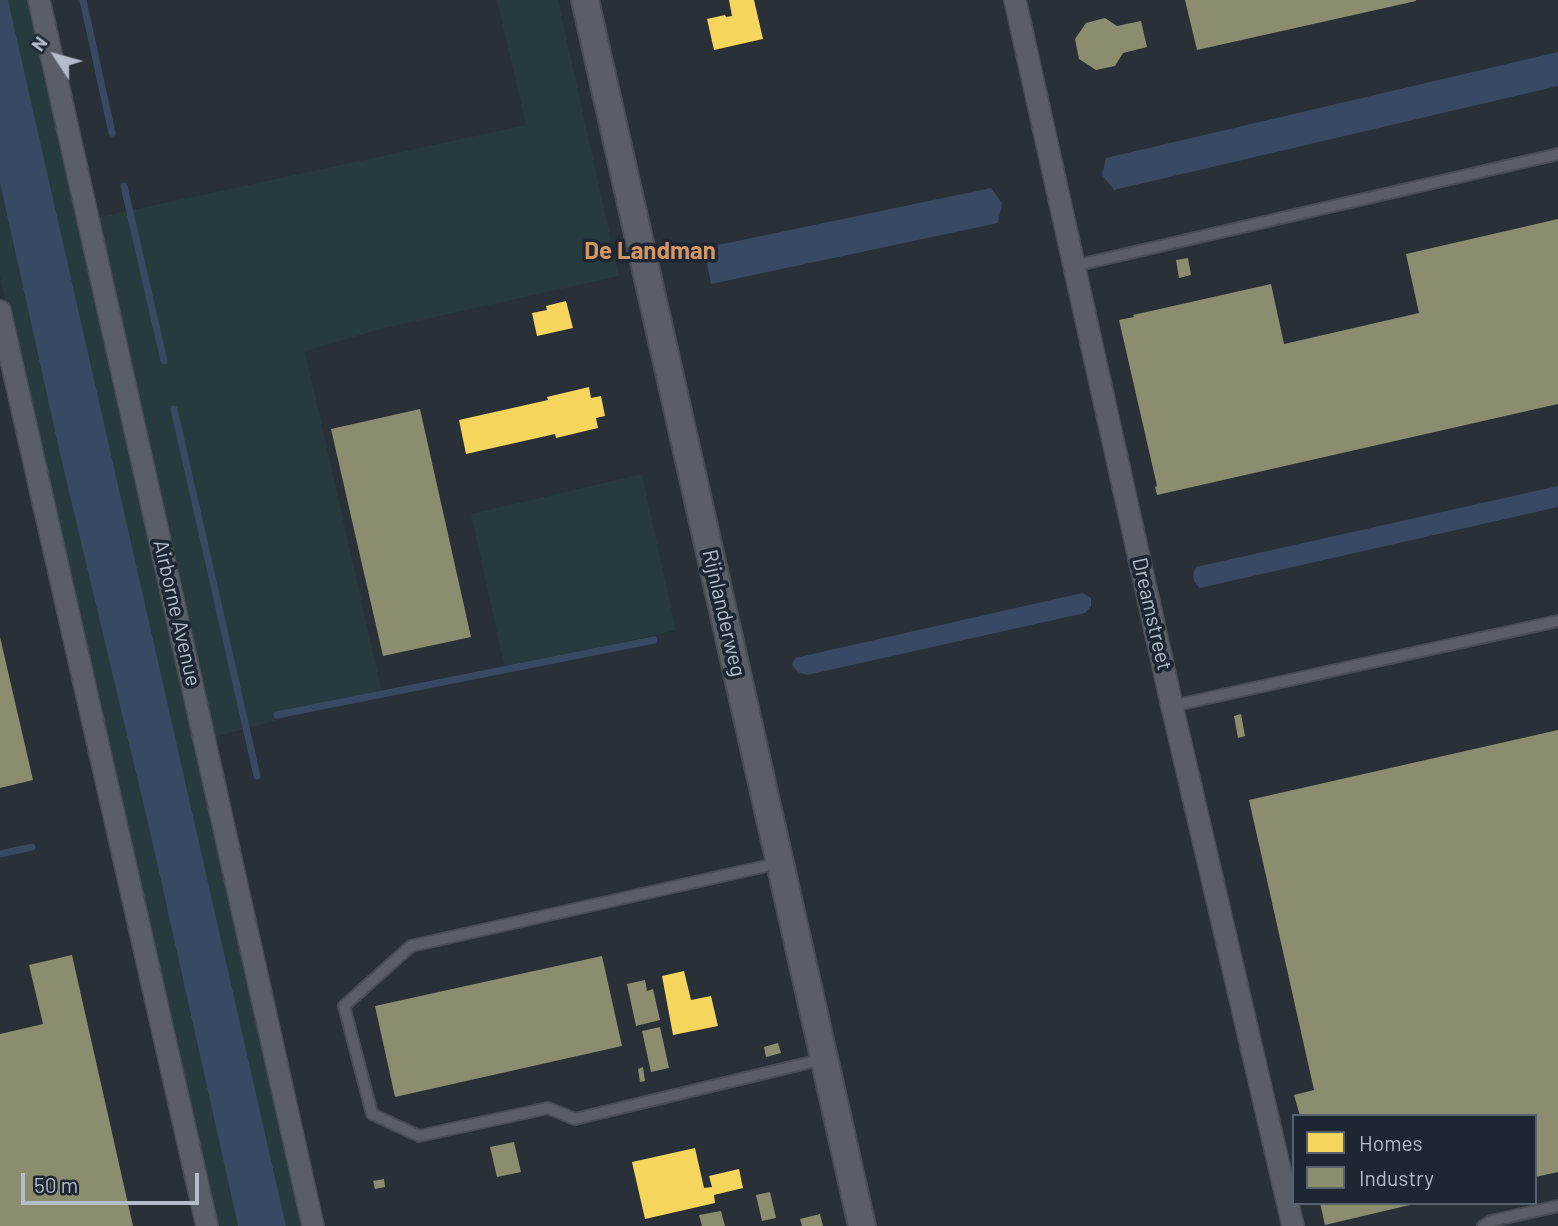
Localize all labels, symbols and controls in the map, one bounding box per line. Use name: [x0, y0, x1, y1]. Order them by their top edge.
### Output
north arrow: [21, 21, 91, 91]
text: N: [26, 31, 52, 55]
district label: De Landman: [584, 237, 716, 265]
street label: Airborne Avenue: [148, 537, 206, 689]
street label: Rijnlanderweg: [697, 547, 751, 679]
street label: Dreamstreet: [1127, 555, 1177, 673]
legend: [1292, 1114, 1537, 1205]
text: Homes: [1359, 1130, 1423, 1155]
scale bar: [24, 1160, 203, 1204]
text: Industry: [1359, 1165, 1434, 1190]
text: 50 m: [34, 1172, 78, 1197]

